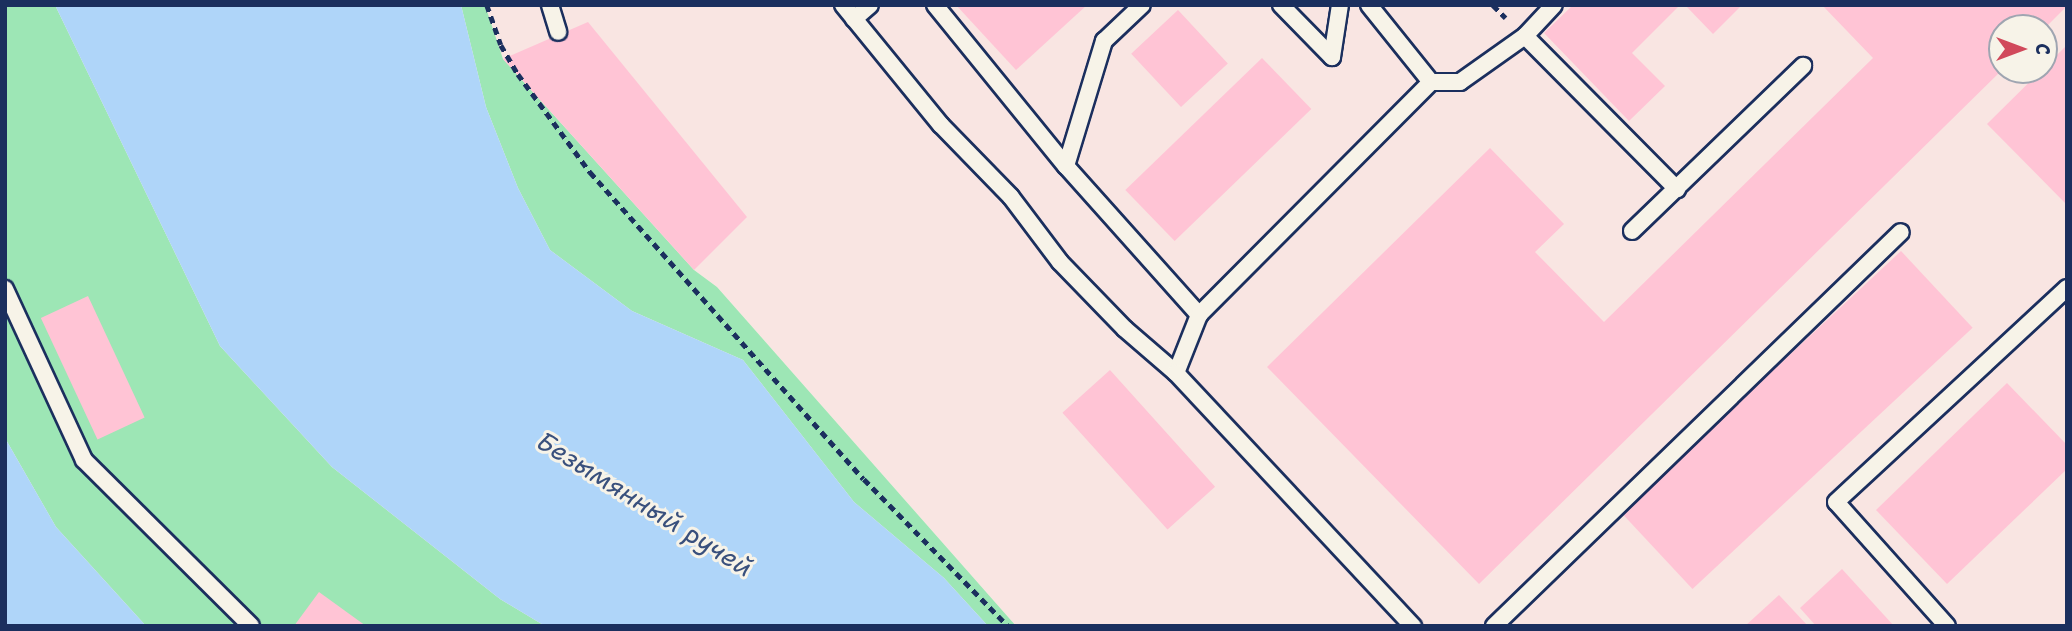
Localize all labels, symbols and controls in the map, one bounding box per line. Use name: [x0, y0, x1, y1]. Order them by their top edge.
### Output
north arrow: [1988, 14, 2058, 84]
text: С: [2030, 43, 2055, 55]
water label: Безымянный ручей: [531, 425, 759, 583]

